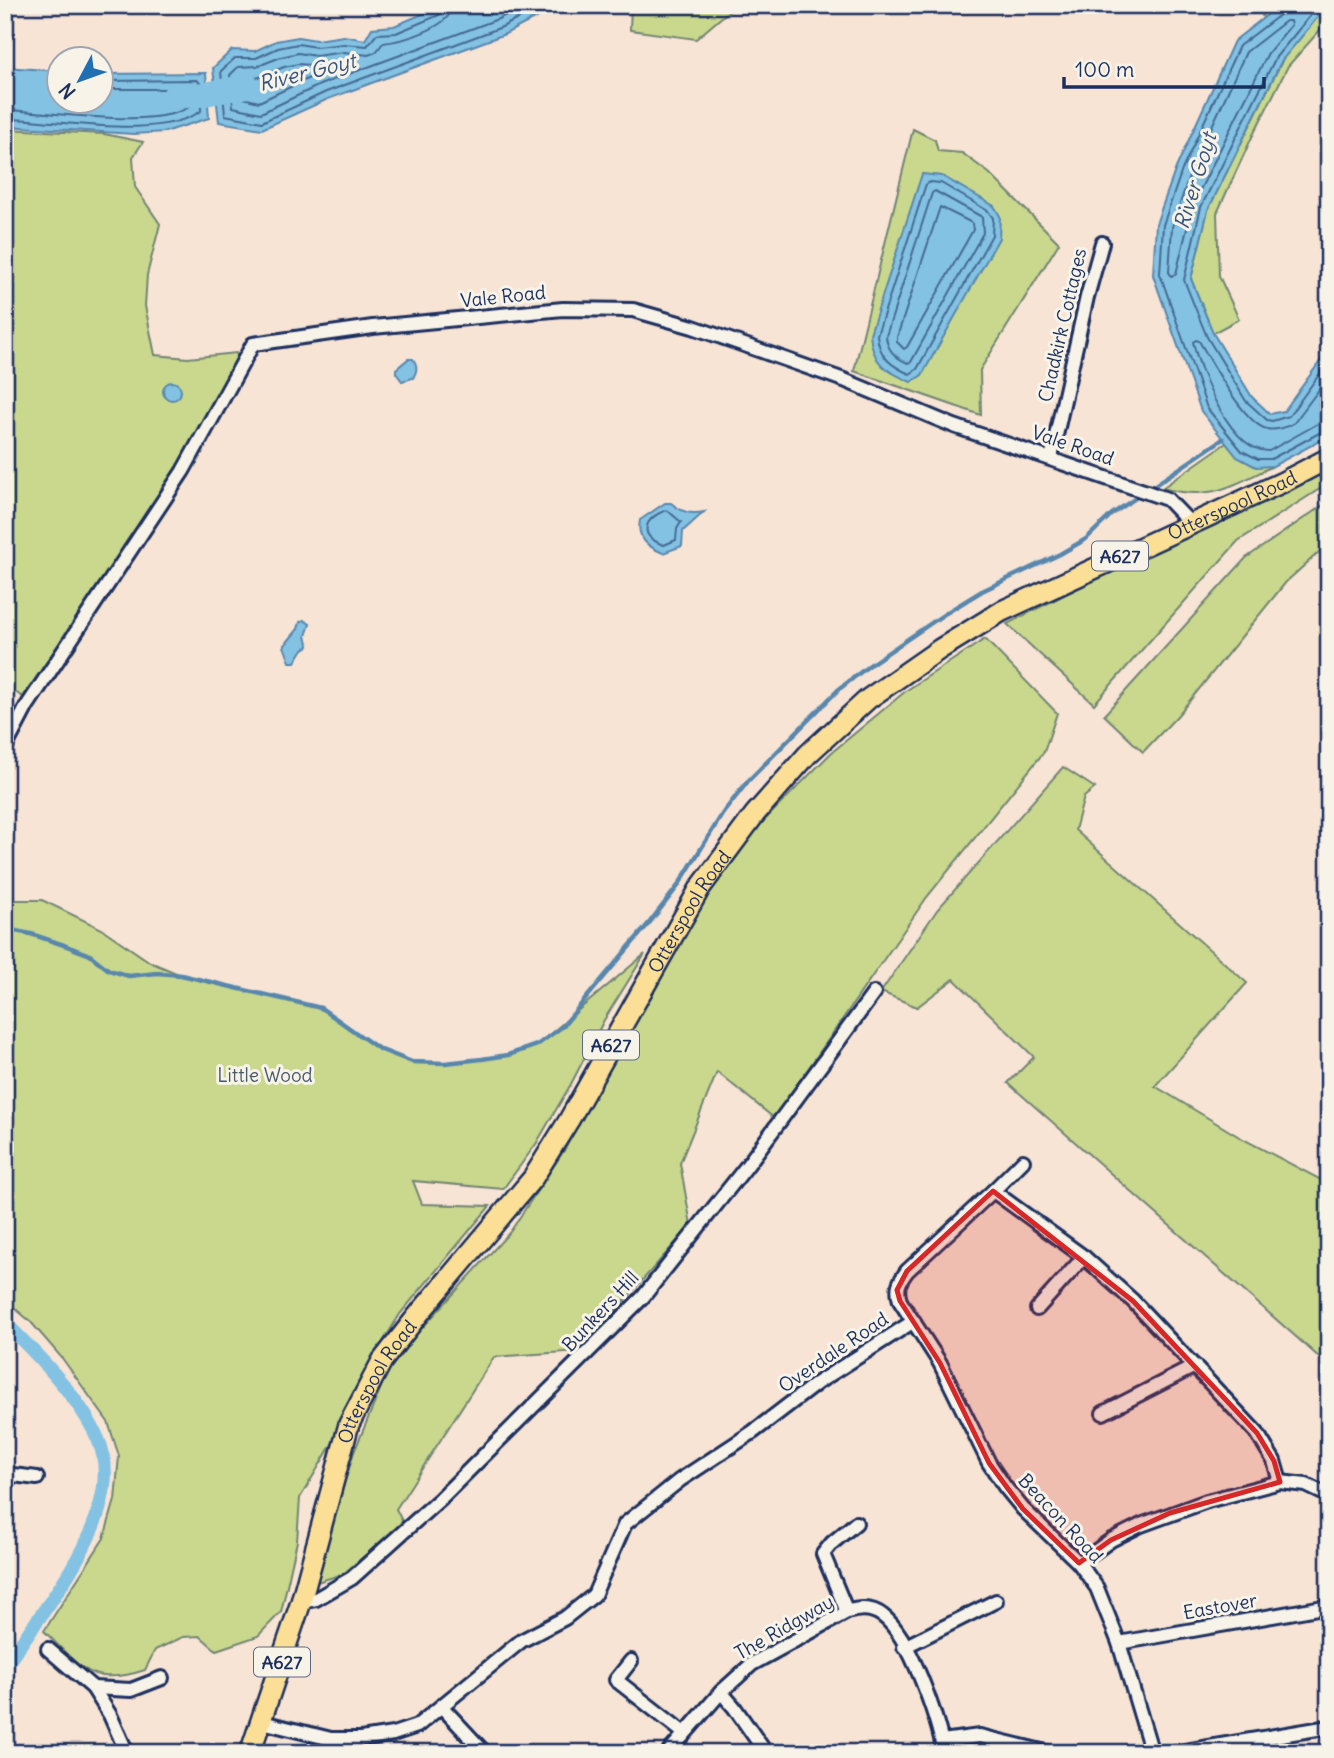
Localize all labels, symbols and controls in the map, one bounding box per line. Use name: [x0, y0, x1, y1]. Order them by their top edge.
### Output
north arrow: [46, 46, 116, 116]
water label: River Goyt: [256, 46, 361, 97]
scale bar: [1064, 46, 1264, 90]
text: 100 m: [1075, 56, 1134, 83]
text: N: [54, 78, 81, 104]
water label: River Goyt: [1168, 127, 1223, 232]
street label: Chadkirk Cottages: [1033, 246, 1091, 404]
street label: Vale Road: [459, 280, 547, 312]
street label: Vale Road: [1029, 420, 1117, 470]
street label: Otterspool Road: [1164, 465, 1301, 545]
road number: A627: [1092, 542, 1148, 570]
street label: Otterspool Road: [643, 846, 736, 977]
road number: A627: [583, 1030, 639, 1060]
park label: Little Wood: [217, 1063, 313, 1087]
street label: Bunkers Hill: [557, 1266, 643, 1356]
street label: Overdale Road: [774, 1306, 892, 1398]
street label: Otterspool Road: [332, 1315, 422, 1446]
street label: Beacon Road: [1013, 1468, 1109, 1568]
street label: Eastover: [1181, 1588, 1259, 1624]
street label: The Ridgway: [730, 1589, 838, 1665]
road number: A627: [254, 1647, 310, 1676]

